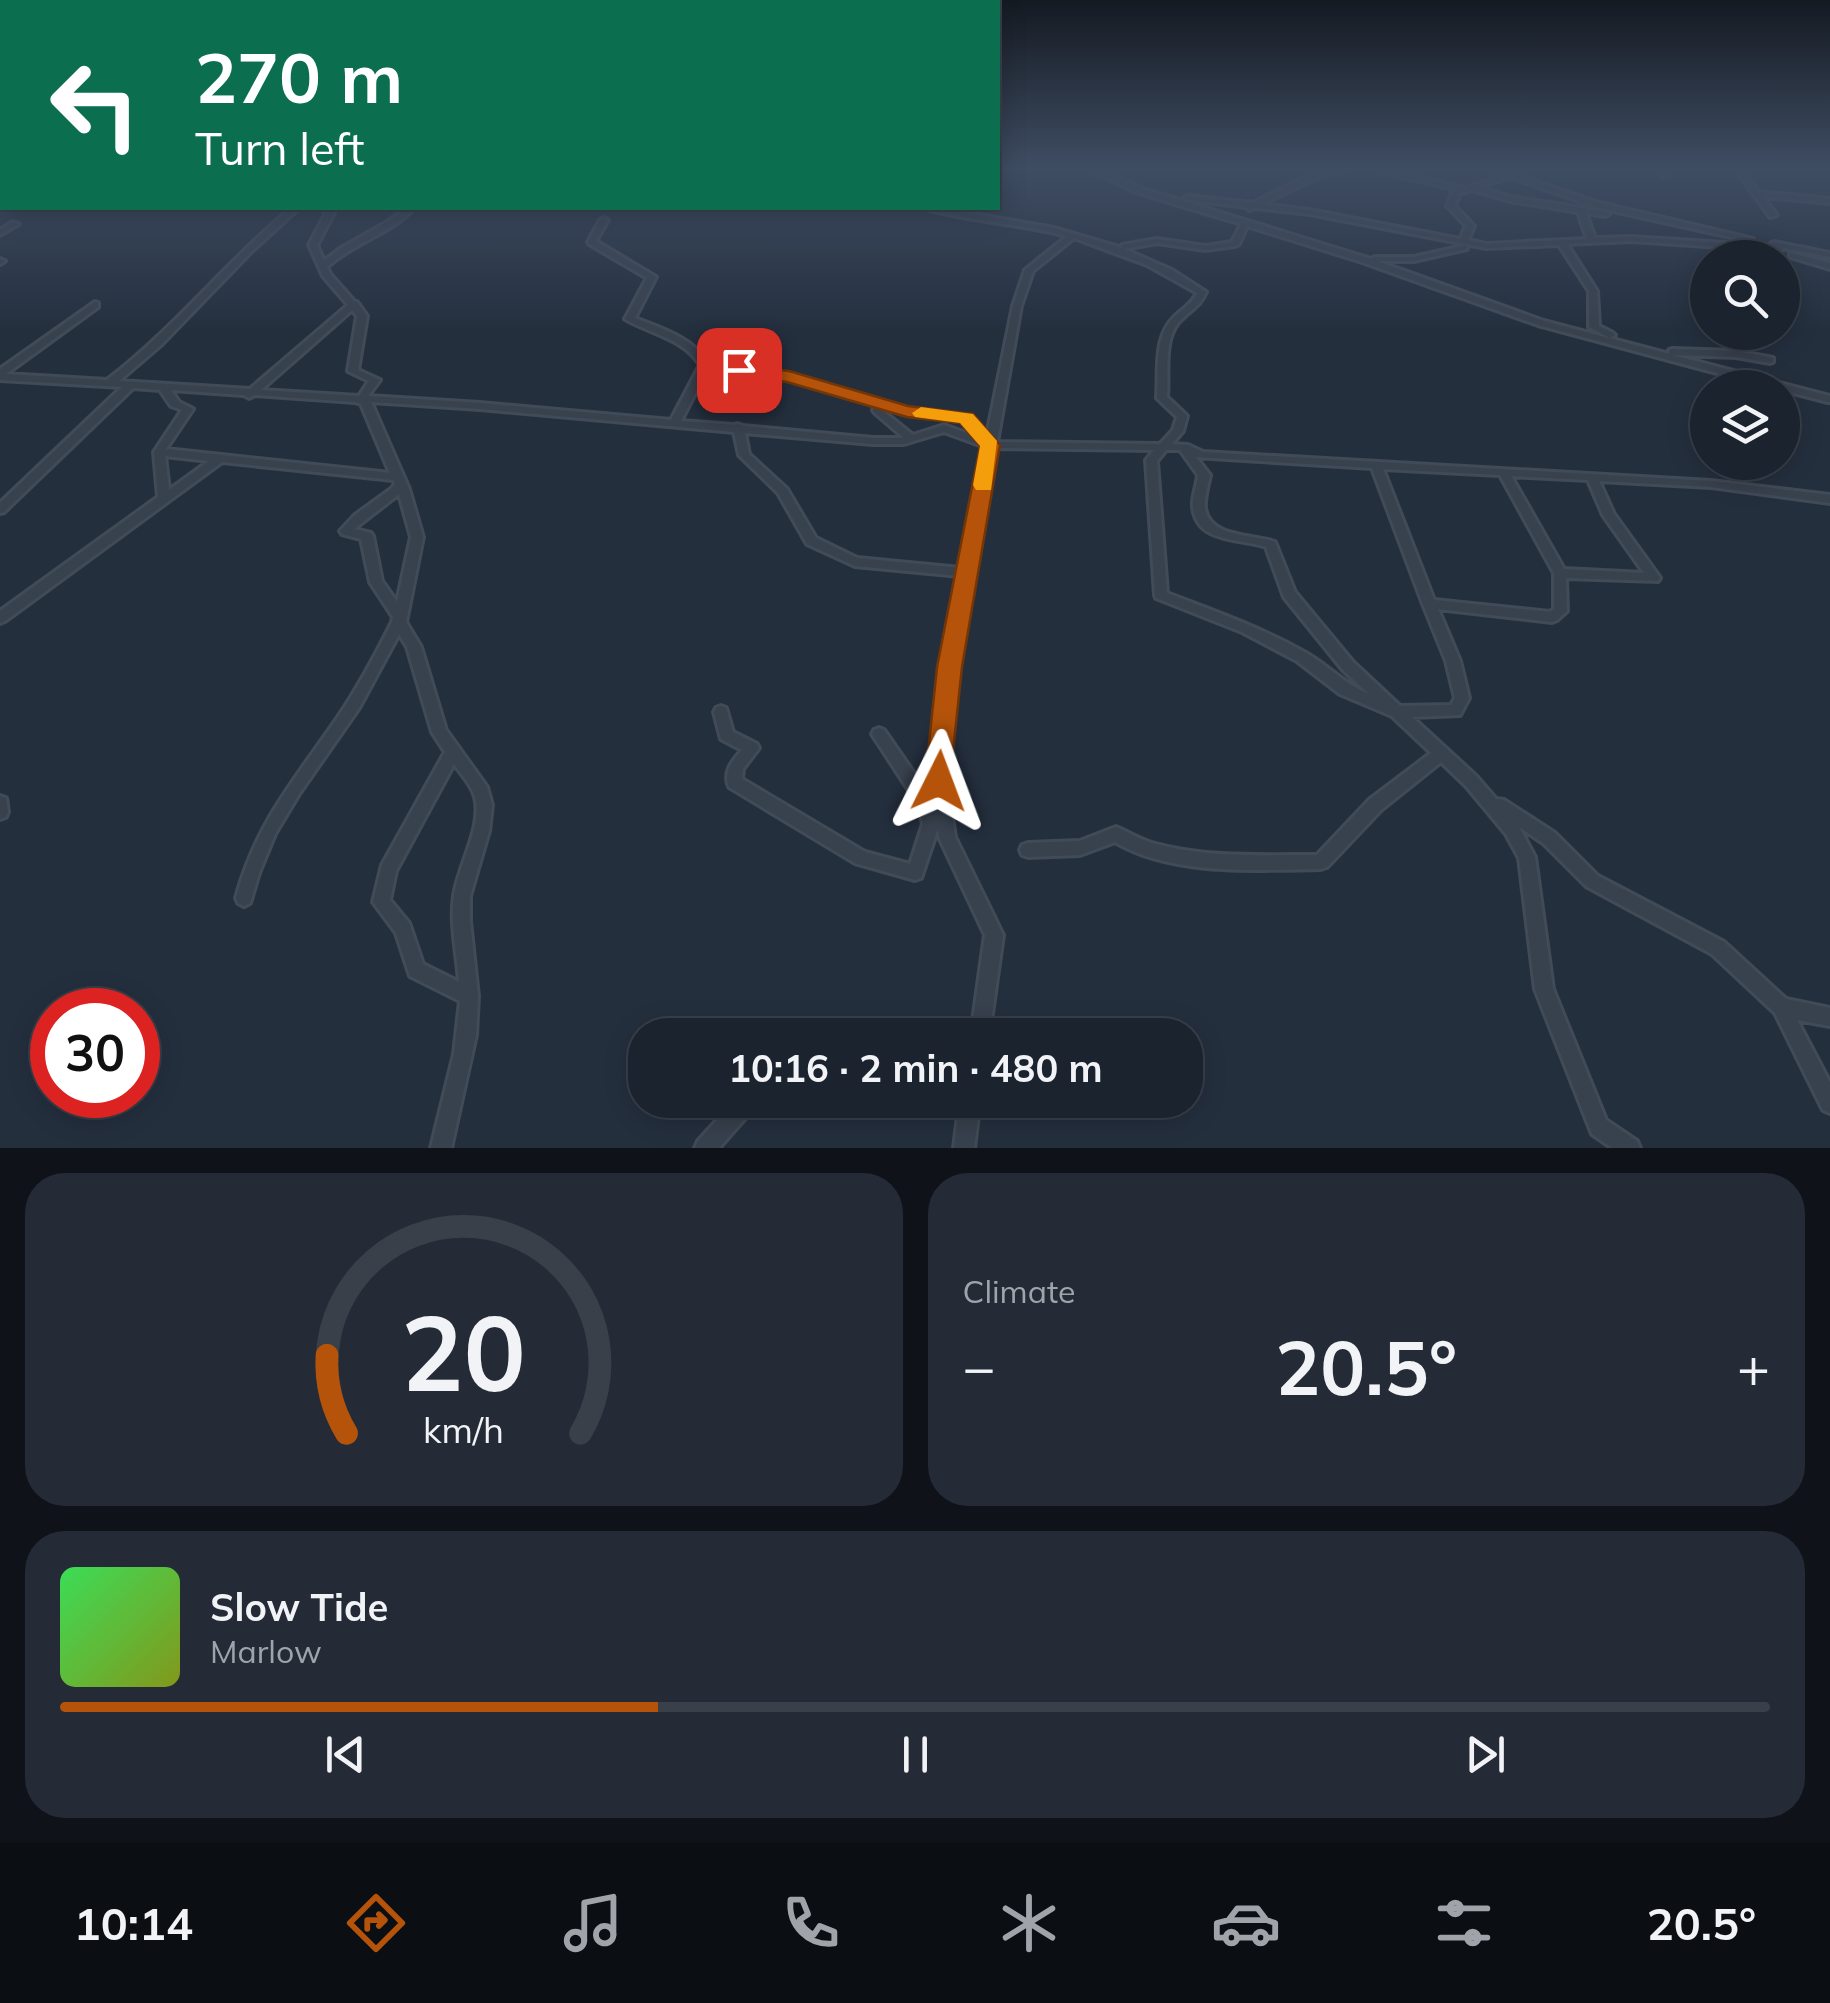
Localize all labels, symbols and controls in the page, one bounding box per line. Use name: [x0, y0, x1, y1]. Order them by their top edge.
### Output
text: 270 m: [195, 33, 403, 121]
icon: left: [30, 40, 160, 170]
text: Turn left: [195, 120, 364, 176]
map controls: [1690, 240, 1800, 480]
button: search: [1690, 240, 1800, 350]
pin: [697, 328, 782, 413]
icon: arrive: [712, 343, 767, 398]
button: layers: [1690, 370, 1800, 480]
position arrow: [887, 729, 991, 833]
speed limit sign: 30: [30, 988, 160, 1118]
text: 10:16 · 2 min · 480 m: [728, 1044, 1103, 1092]
text: Climate: [963, 1271, 1075, 1311]
text: 20: [401, 1286, 526, 1417]
text: 20.5°: [1275, 1320, 1457, 1414]
text: −: [963, 1332, 996, 1401]
text: +: [1737, 1332, 1770, 1401]
text: km/h: [423, 1407, 504, 1452]
text: Slow Tide: [210, 1583, 388, 1631]
text: Marlow: [210, 1631, 322, 1671]
icon: previous: [318, 1727, 373, 1782]
icon: pause: [888, 1727, 943, 1782]
icon: next: [1458, 1727, 1513, 1782]
icon: directions: [341, 1888, 411, 1958]
icon: music: [558, 1888, 628, 1958]
icon: phone: [776, 1888, 846, 1958]
icon: climate: [994, 1888, 1064, 1958]
icon: car: [1211, 1888, 1281, 1958]
icon: filters: [1429, 1888, 1499, 1958]
text: 10:14: [74, 1895, 193, 1951]
text: 20.5°: [1647, 1895, 1756, 1951]

